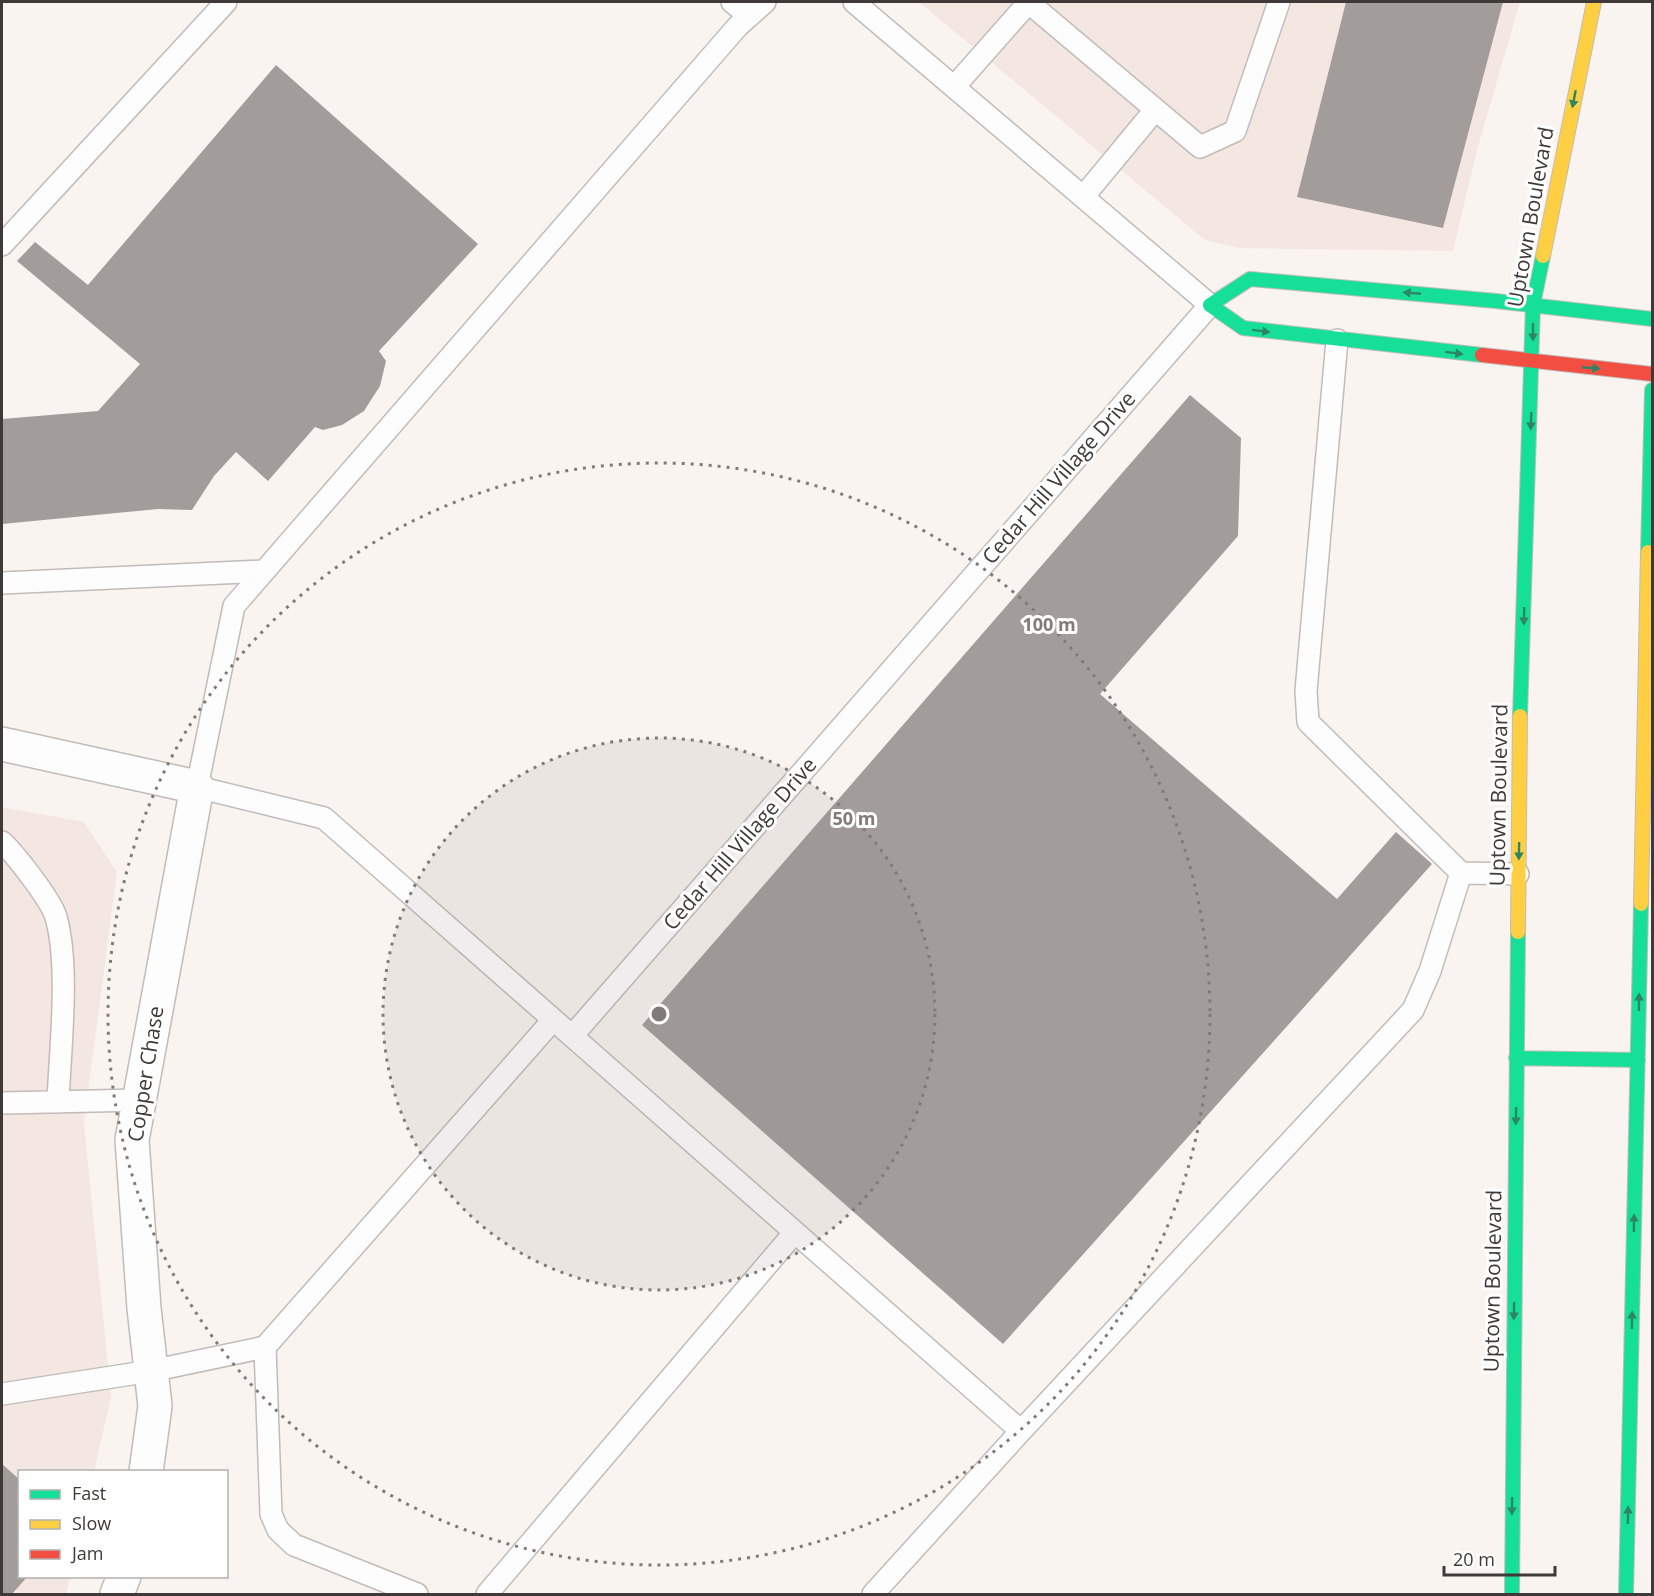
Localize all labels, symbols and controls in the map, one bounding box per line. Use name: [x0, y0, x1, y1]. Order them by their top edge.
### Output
one-way arrow: [1569, 89, 1578, 108]
street label: Uptown Boulevard: [1500, 124, 1560, 309]
one-way arrow: [1402, 288, 1421, 298]
one-way arrow: [1528, 322, 1538, 341]
one-way arrow: [1251, 326, 1270, 335]
one-way arrow: [1445, 348, 1464, 358]
one-way arrow: [1582, 363, 1601, 373]
street label: Cedar Hill Village Drive: [975, 385, 1141, 570]
one-way arrow: [1526, 412, 1535, 431]
one-way arrow: [1519, 607, 1528, 626]
text: 100 m: [1022, 612, 1076, 636]
street label: Uptown Boulevard: [1482, 703, 1514, 887]
street label: Cedar Hill Village Drive: [656, 751, 822, 936]
text: 50 m: [833, 806, 875, 830]
one-way arrow: [1514, 841, 1523, 860]
one-way arrow: [1634, 992, 1644, 1011]
street label: Copper Chase: [120, 1004, 170, 1144]
centre of rings: [649, 1004, 669, 1024]
one-way arrow: [1511, 1107, 1520, 1126]
street label: Uptown Boulevard: [1476, 1189, 1508, 1373]
one-way arrow: [1629, 1213, 1639, 1232]
one-way arrow: [1509, 1302, 1519, 1321]
one-way arrow: [1627, 1311, 1637, 1330]
legend: [18, 1470, 228, 1578]
text: Fast: [72, 1481, 106, 1505]
one-way arrow: [1507, 1497, 1517, 1516]
one-way arrow: [1623, 1506, 1632, 1525]
text: Slow: [72, 1511, 111, 1535]
scale bar: [1444, 1539, 1555, 1577]
text: Jam: [70, 1541, 104, 1565]
text: 20 m: [1453, 1547, 1495, 1571]

